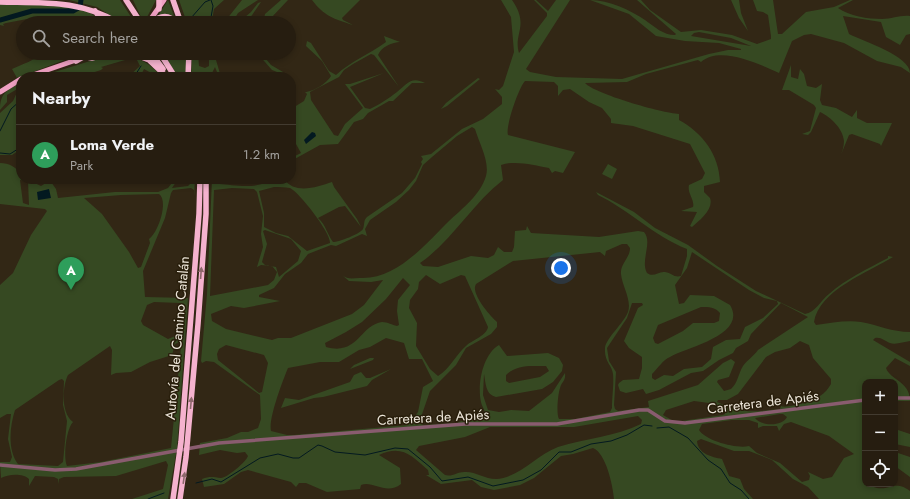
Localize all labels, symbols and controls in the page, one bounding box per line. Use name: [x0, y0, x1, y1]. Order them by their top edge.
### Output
search box: [16, 16, 296, 60]
icon: search: [30, 27, 52, 49]
text: Search here: [62, 27, 138, 49]
text: Nearby: [32, 86, 90, 110]
text: Loma Verde: [70, 134, 154, 156]
text: A: [40, 145, 50, 164]
text: 1.2 km: [243, 145, 280, 164]
text: Park: [70, 156, 93, 175]
street label: Autovía del Camino Catalán: [160, 255, 194, 421]
pin: A: [58, 257, 84, 290]
your location: [551, 258, 571, 278]
one-way arrow: [198, 267, 205, 279]
map controls: [862, 379, 898, 487]
button: +: [862, 379, 898, 415]
street label: Carretera de Apiés: [706, 385, 820, 419]
one-way arrow: [187, 397, 194, 409]
street label: Carretera de Apiés: [376, 404, 490, 430]
button: −: [862, 415, 898, 451]
button: locate: [862, 451, 898, 487]
one-way arrow: [180, 472, 187, 484]

